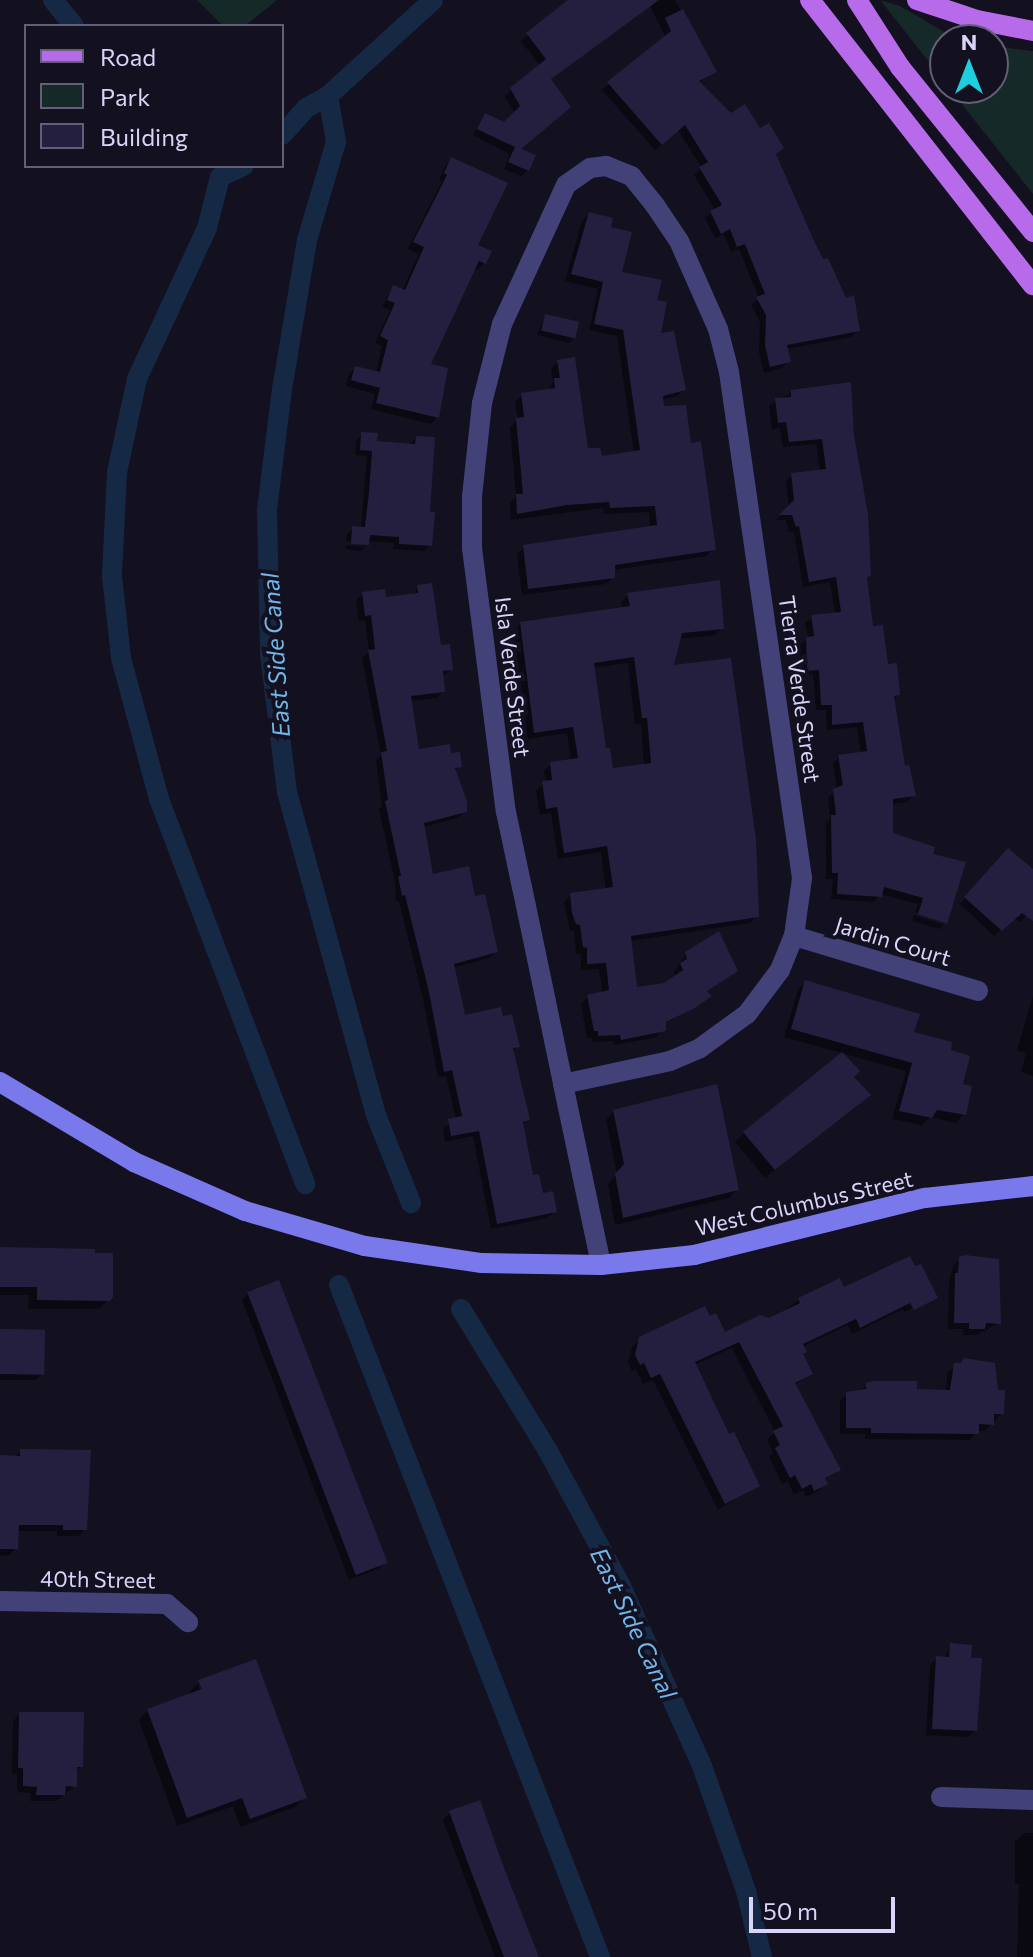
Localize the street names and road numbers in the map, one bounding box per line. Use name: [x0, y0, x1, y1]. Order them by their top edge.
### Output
street label: Tierra Verde Street: [774, 594, 826, 784]
street label: Isla Verde Street: [490, 595, 536, 759]
street label: Jardin Court: [832, 911, 954, 971]
street label: West Columbus Street: [693, 1165, 915, 1241]
street label: 40th Street: [40, 1565, 156, 1593]

